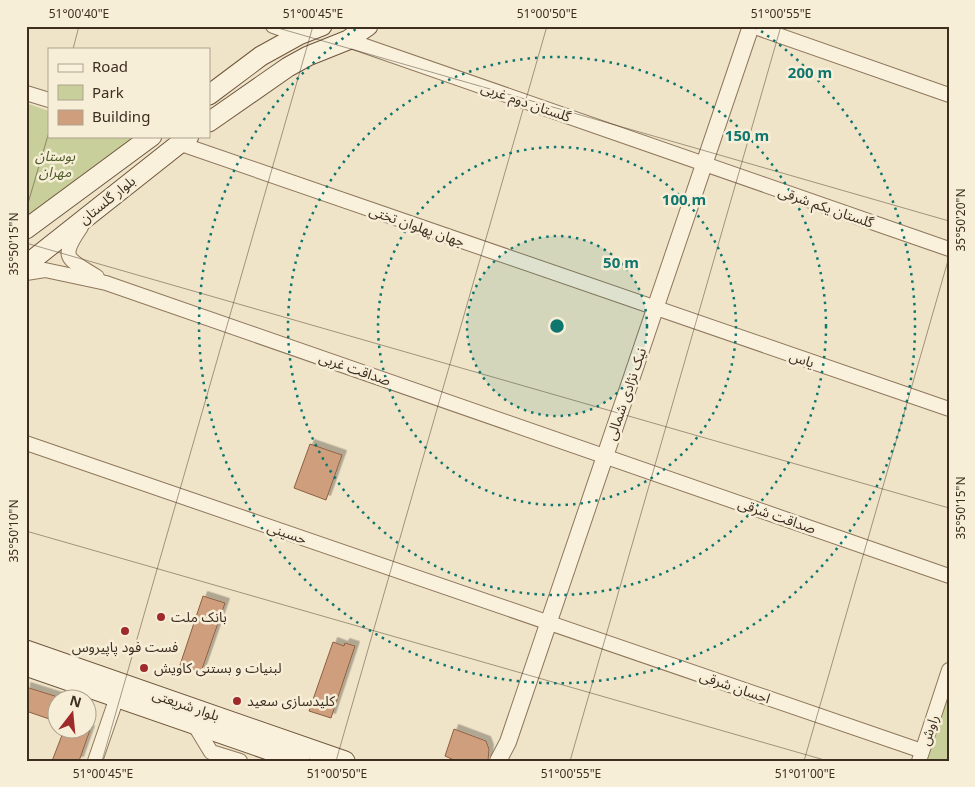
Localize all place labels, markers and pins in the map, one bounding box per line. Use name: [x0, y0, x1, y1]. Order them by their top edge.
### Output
centre of rings: [548, 317, 566, 335]
place label: بانک ملت: [171, 603, 227, 632]
marker: بانک ملت: [155, 611, 167, 623]
marker: فست فود پاپیروس: [119, 625, 131, 637]
place label: فست فود پاپیروس: [72, 633, 178, 662]
place label: لبنیات و بستنی کاویش: [154, 654, 282, 683]
marker: لبنیات و بستنی کاویش: [138, 662, 150, 674]
place label: کلیدسازی سعید: [247, 687, 335, 716]
marker: کلیدسازی سعید: [231, 695, 243, 707]

